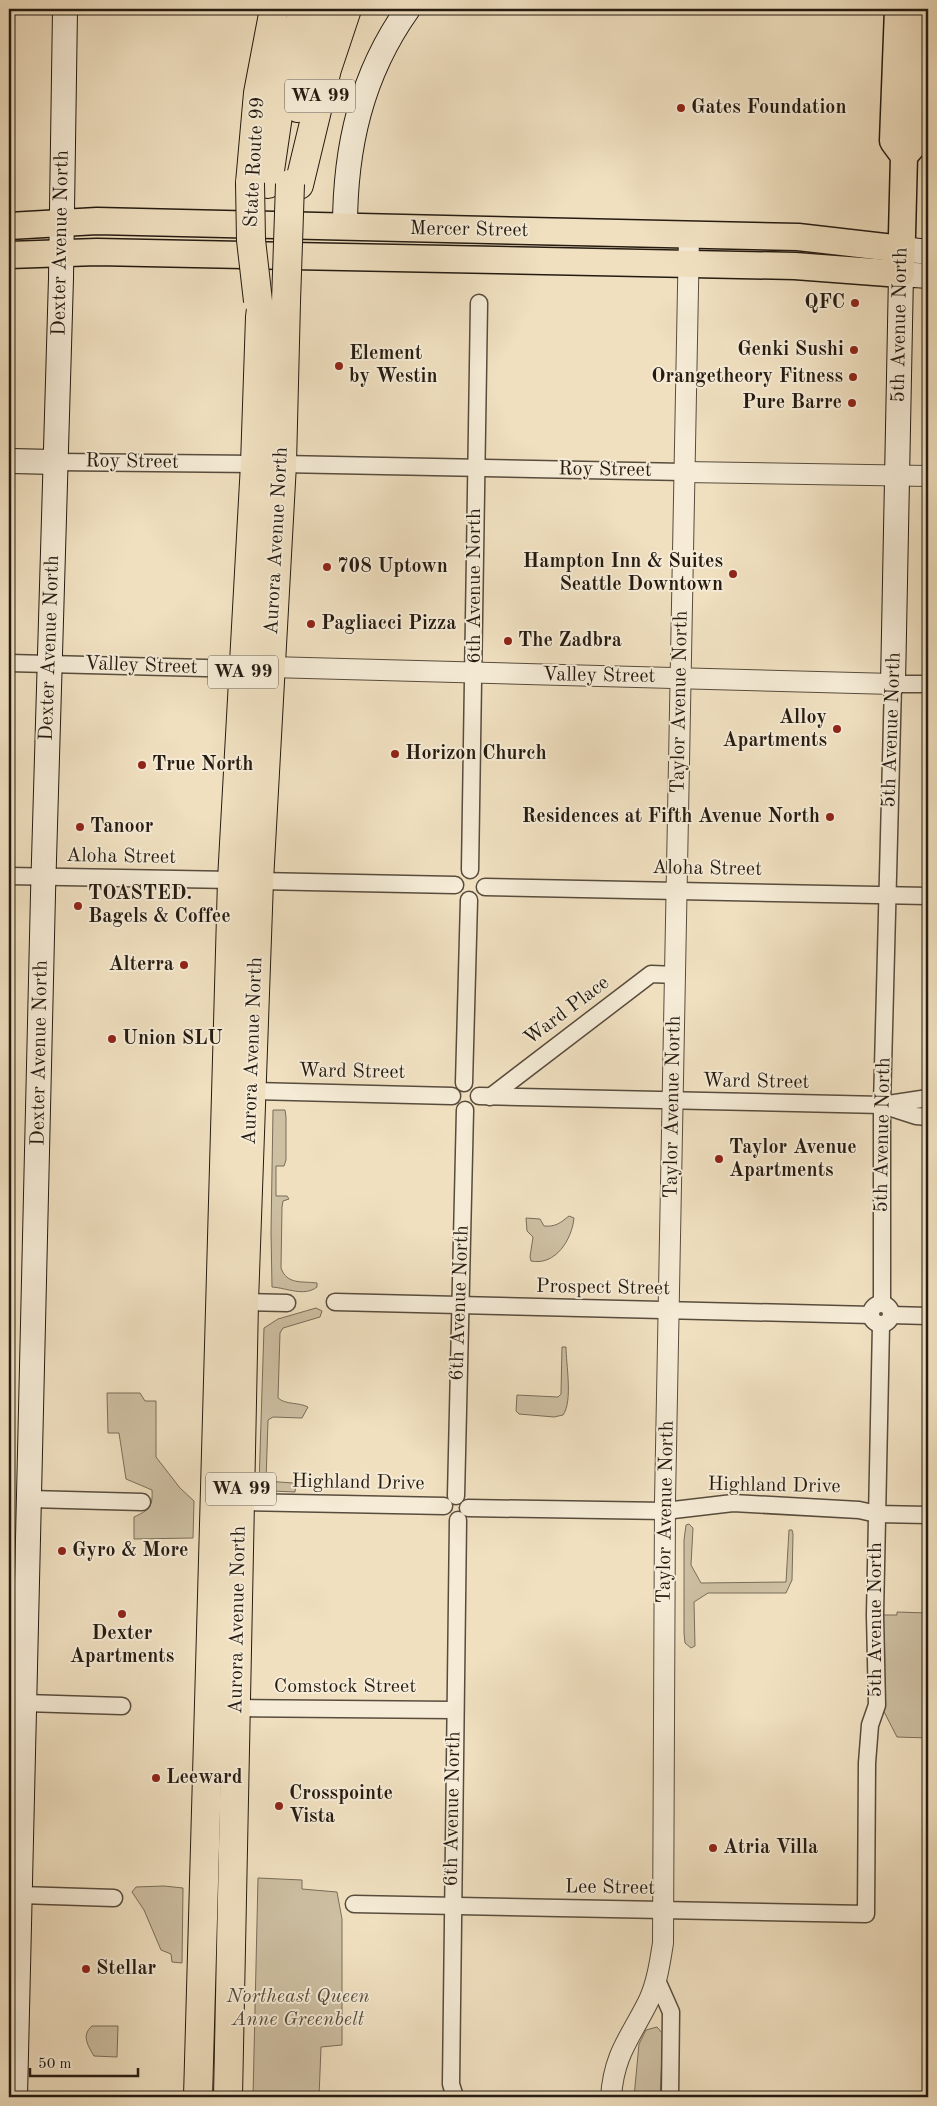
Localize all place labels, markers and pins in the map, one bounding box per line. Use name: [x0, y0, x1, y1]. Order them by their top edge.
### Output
place label: Gates Foundation: [691, 98, 847, 118]
marker: Gates Foundation: [675, 102, 687, 114]
place label: QFC: [804, 293, 845, 313]
marker: QFC: [849, 297, 861, 309]
place label: Genki Sushi: [737, 340, 844, 360]
place label: Element by Westin: [349, 344, 438, 387]
marker: Genki Sushi: [848, 344, 860, 356]
marker: Element by Westin: [333, 360, 345, 372]
place label: Orangetheory Fitness: [651, 367, 843, 387]
marker: Orangetheory Fitness: [847, 371, 859, 383]
place label: Pure Barre: [742, 393, 842, 413]
marker: Pure Barre: [846, 397, 858, 409]
place label: Hampton Inn & Suites Seattle Downtown: [523, 552, 723, 595]
place label: 708 Uptown: [337, 557, 448, 577]
marker: 708 Uptown: [321, 561, 333, 573]
marker: Hampton Inn & Suites Seattle Downtown: [727, 568, 739, 580]
place label: Pagliacci Pizza: [321, 614, 456, 634]
marker: Pagliacci Pizza: [305, 618, 317, 630]
place label: The Zadbra: [518, 631, 622, 651]
marker: The Zadbra: [502, 635, 514, 647]
place label: Alloy Apartments: [722, 708, 827, 751]
marker: Alloy Apartments: [831, 723, 843, 735]
place label: Horizon Church: [405, 744, 547, 764]
marker: Horizon Church: [389, 748, 401, 760]
place label: True North: [152, 755, 254, 775]
marker: True North: [136, 759, 148, 771]
place label: Residences at Fifth Avenue North: [522, 807, 820, 827]
marker: Residences at Fifth Avenue North: [824, 811, 836, 823]
place label: Tanoor: [90, 817, 154, 837]
marker: Tanoor: [74, 821, 86, 833]
place label: TOASTED. Bagels & Coffee: [88, 884, 231, 927]
marker: TOASTED. Bagels & Coffee: [72, 900, 84, 912]
place label: Alterra: [109, 955, 174, 975]
marker: Alterra: [178, 959, 190, 971]
place label: Union SLU: [122, 1029, 223, 1049]
marker: Union SLU: [106, 1033, 118, 1045]
place label: Taylor Avenue Apartments: [729, 1138, 857, 1181]
marker: Taylor Avenue Apartments: [713, 1153, 725, 1165]
place label: Gyro & More: [72, 1541, 189, 1561]
marker: Gyro & More: [56, 1545, 68, 1557]
marker: Dexter Apartments: [116, 1608, 128, 1620]
place label: Dexter Apartments: [70, 1624, 174, 1667]
place label: Leeward: [166, 1768, 243, 1788]
marker: Leeward: [150, 1772, 162, 1784]
place label: Crosspointe Vista: [289, 1784, 393, 1827]
marker: Crosspointe Vista: [273, 1800, 285, 1812]
place label: Atria Villa: [723, 1838, 818, 1858]
marker: Atria Villa: [707, 1842, 719, 1854]
place label: Stellar: [96, 1959, 157, 1979]
marker: Stellar: [80, 1963, 92, 1975]

